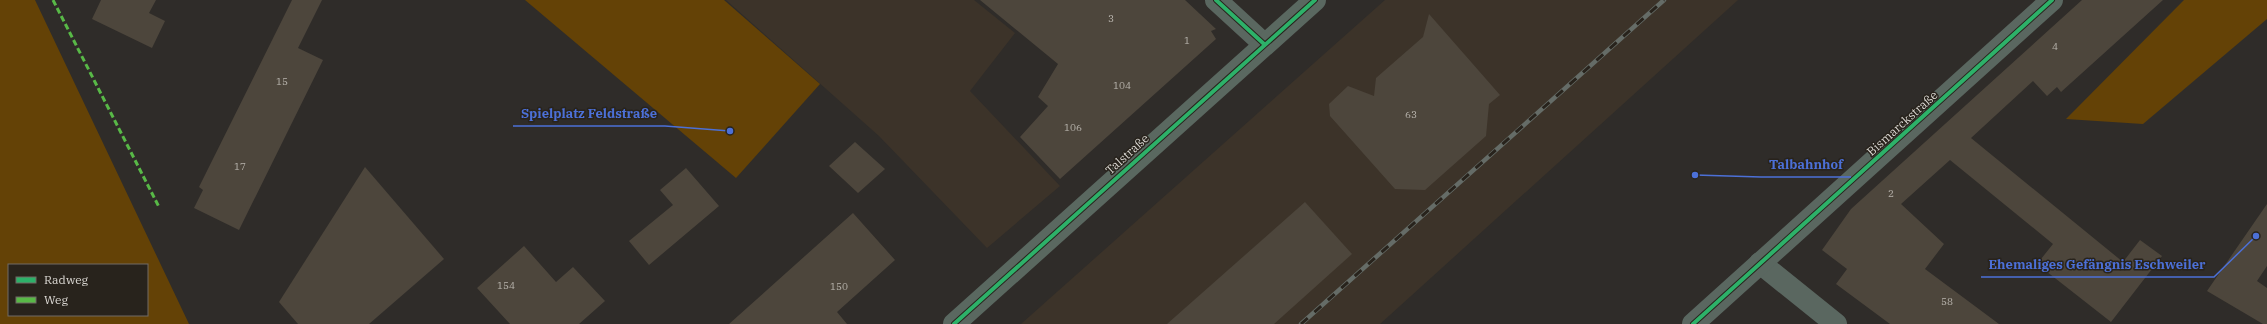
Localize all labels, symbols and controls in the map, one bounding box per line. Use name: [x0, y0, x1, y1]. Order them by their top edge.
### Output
house number: 3: [1108, 12, 1114, 25]
house number: 1: [1184, 34, 1190, 47]
house number: 4: [2052, 40, 2058, 53]
house number: 15: [276, 75, 288, 88]
house number: 104: [1113, 79, 1131, 92]
street label: Bismarckstraße: [1863, 87, 1941, 159]
callout: Spielplatz Feldstraße: [513, 101, 665, 126]
text: Spielplatz Feldstraße: [521, 105, 657, 122]
house number: 63: [1405, 108, 1417, 121]
house number: 106: [1064, 121, 1082, 134]
street label: Talstraße: [1102, 131, 1152, 177]
callout: Talbahnhof: [1761, 152, 1851, 177]
text: Talbahnhof: [1769, 156, 1844, 173]
house number: 17: [234, 160, 246, 173]
house number: 2: [1888, 187, 1894, 200]
callout: Ehemaliges Gefängnis Eschweiler: [1981, 252, 2214, 277]
text: Ehemaliges Gefängnis Eschweiler: [1989, 256, 2206, 273]
legend: [8, 264, 148, 316]
text: Radweg: [44, 272, 89, 287]
house number: 154: [497, 279, 515, 292]
house number: 150: [830, 280, 848, 293]
text: Weg: [44, 292, 69, 307]
house number: 58: [1941, 295, 1953, 308]

